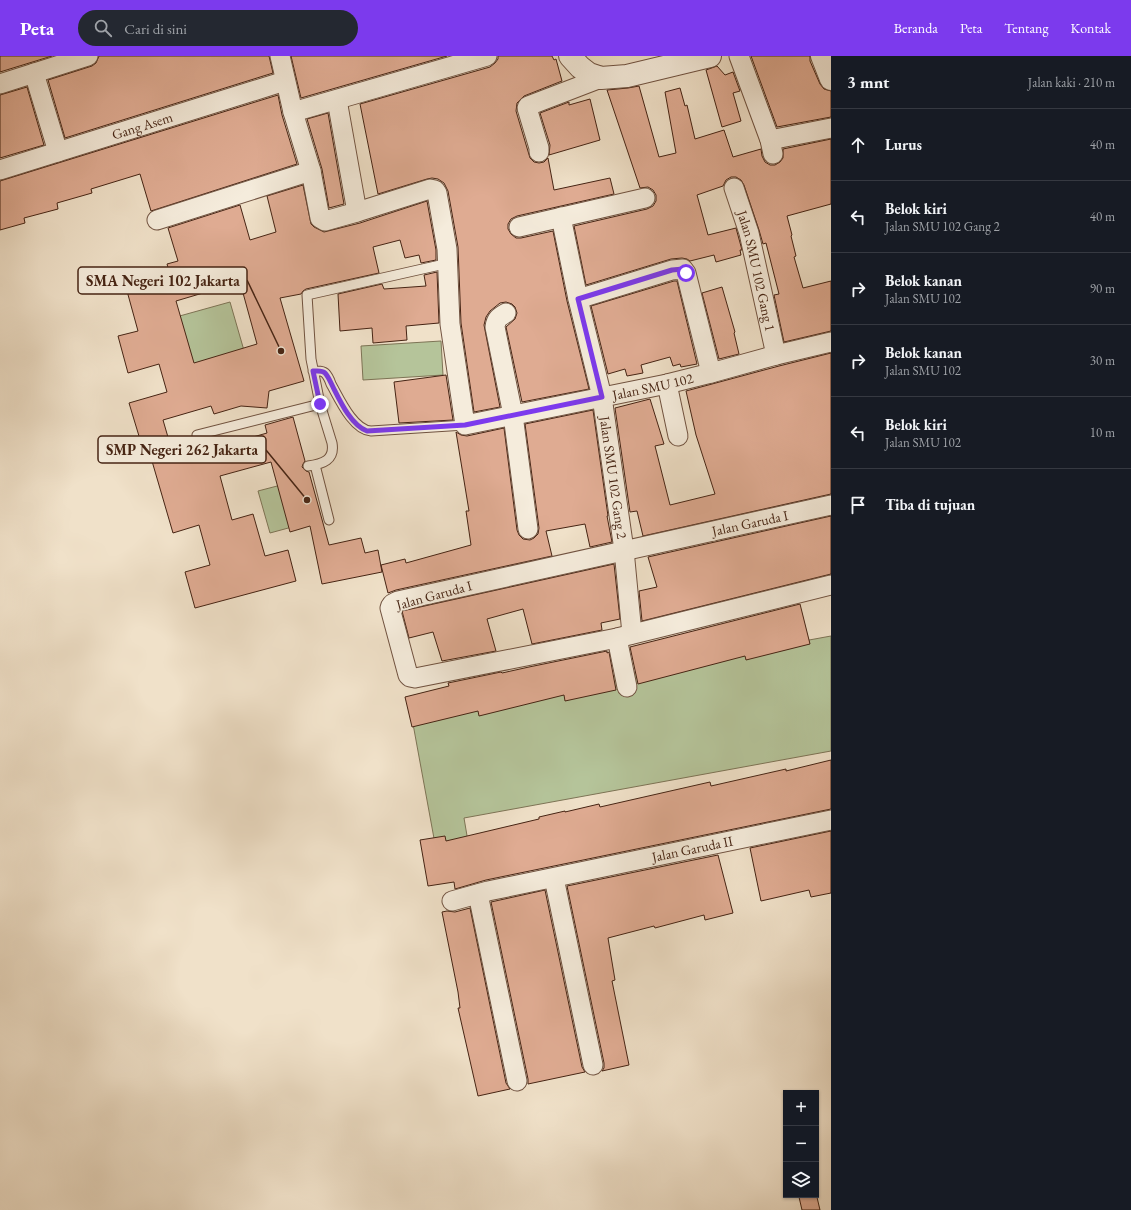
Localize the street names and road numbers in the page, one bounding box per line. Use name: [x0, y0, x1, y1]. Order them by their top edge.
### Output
street label: Gang Asem: [110, 108, 175, 144]
street label: Jalan SMU 102 Gang 1: [733, 207, 779, 333]
street label: Jalan SMU 102: [610, 369, 695, 404]
street label: Jalan SMU 102 Gang 2: [596, 414, 631, 540]
street label: Jalan Garuda I: [709, 506, 790, 540]
street label: Jalan Garuda I: [393, 576, 474, 614]
street label: Jalan Garuda II: [649, 831, 735, 866]

